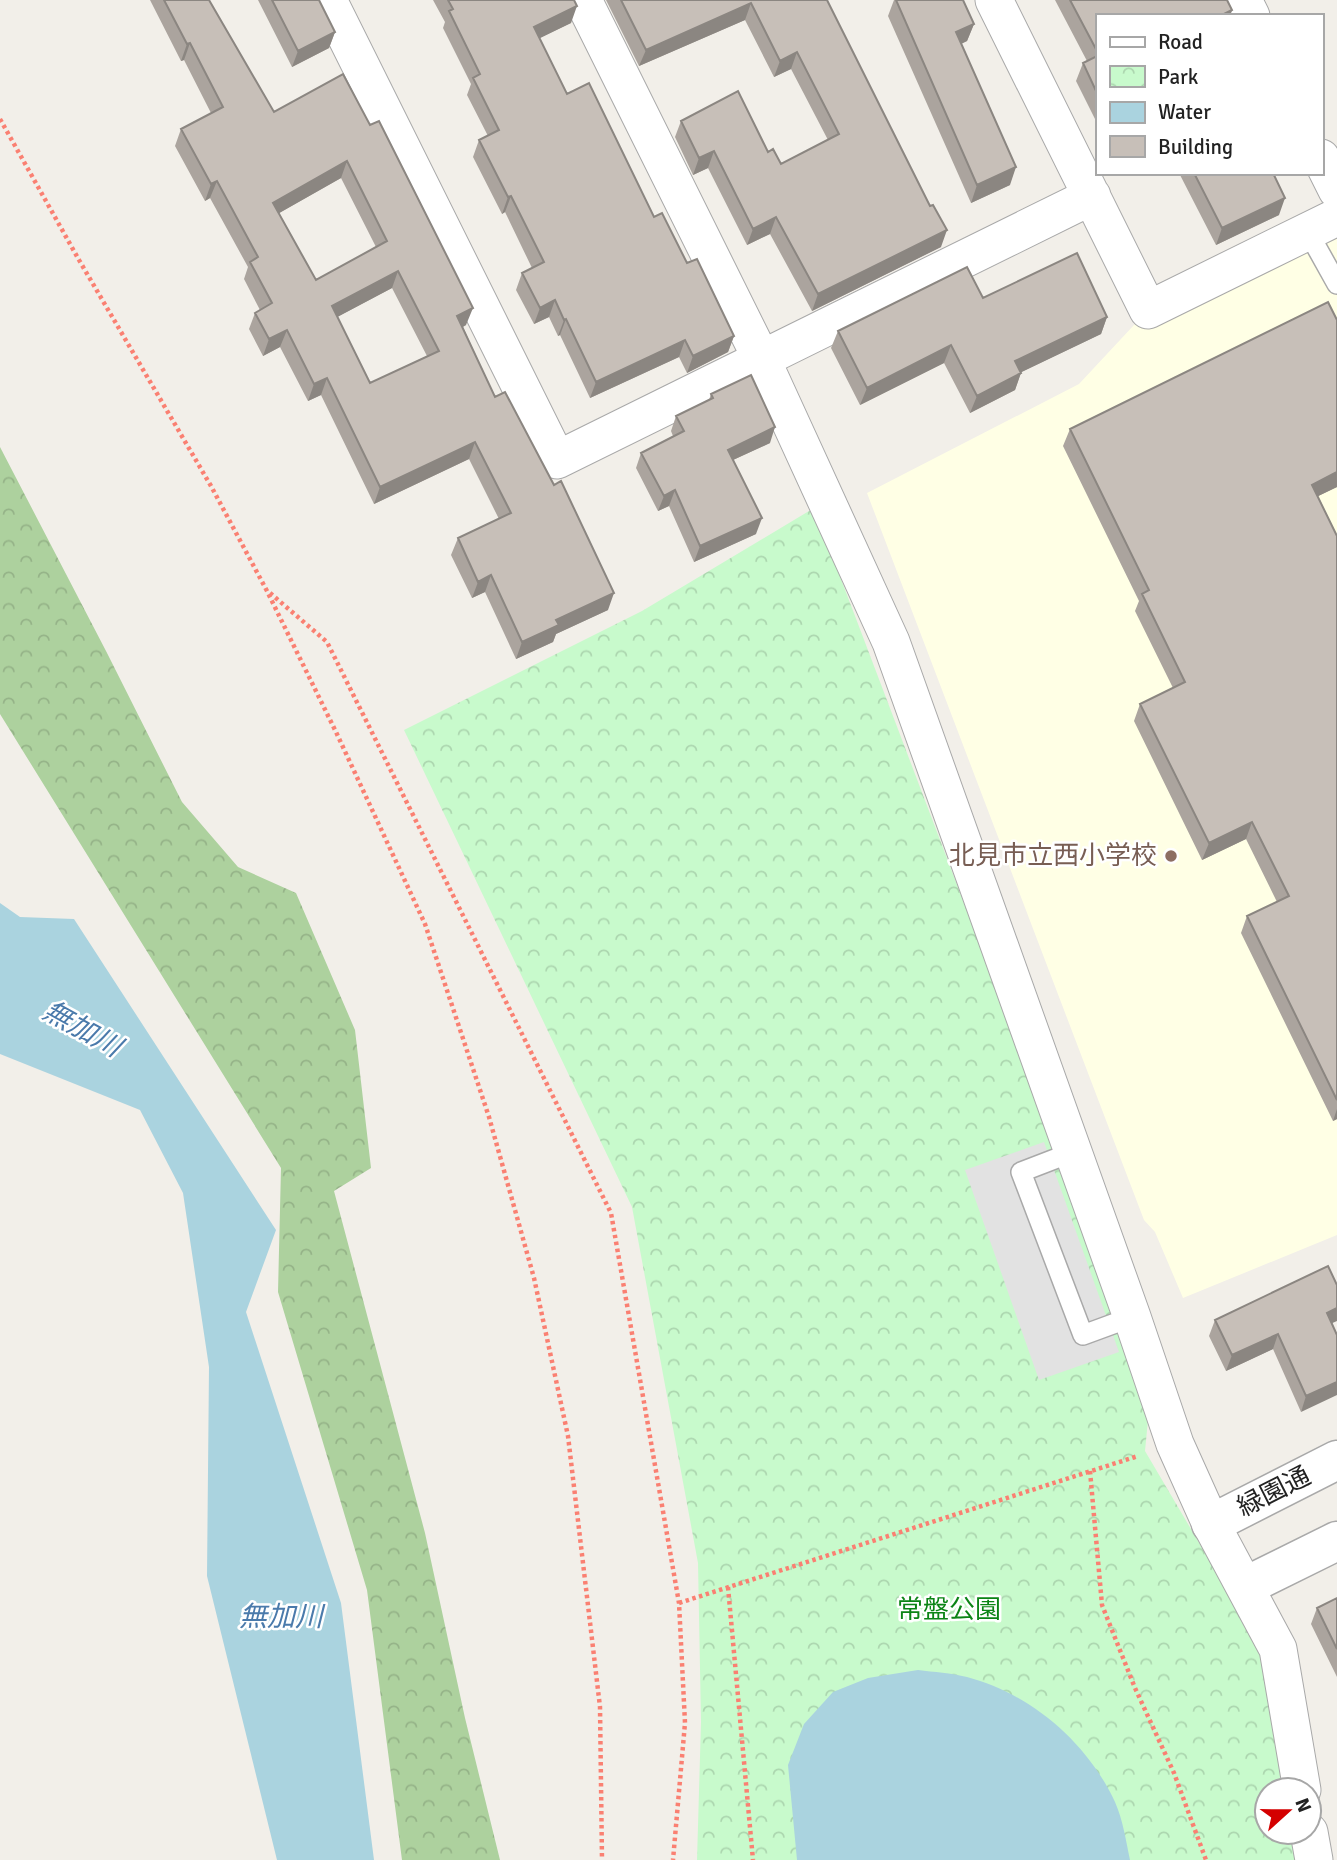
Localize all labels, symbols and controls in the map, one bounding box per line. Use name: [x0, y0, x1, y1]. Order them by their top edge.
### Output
legend: [1096, 14, 1323, 175]
text: Road: [1158, 29, 1203, 55]
text: Park: [1158, 64, 1199, 90]
text: Water: [1158, 99, 1211, 125]
text: Building: [1158, 134, 1233, 160]
place label: 北見市立西小学校: [949, 840, 1157, 872]
marker: 北見市立西小学校: [1163, 848, 1179, 864]
water label: 無加川: [37, 994, 130, 1066]
street label: 緑園通: [1232, 1460, 1316, 1524]
park label: 常盤公園: [897, 1594, 1001, 1626]
water label: 無加川: [239, 1600, 326, 1634]
north arrow: [1253, 1776, 1323, 1846]
text: N: [1289, 1795, 1317, 1816]

